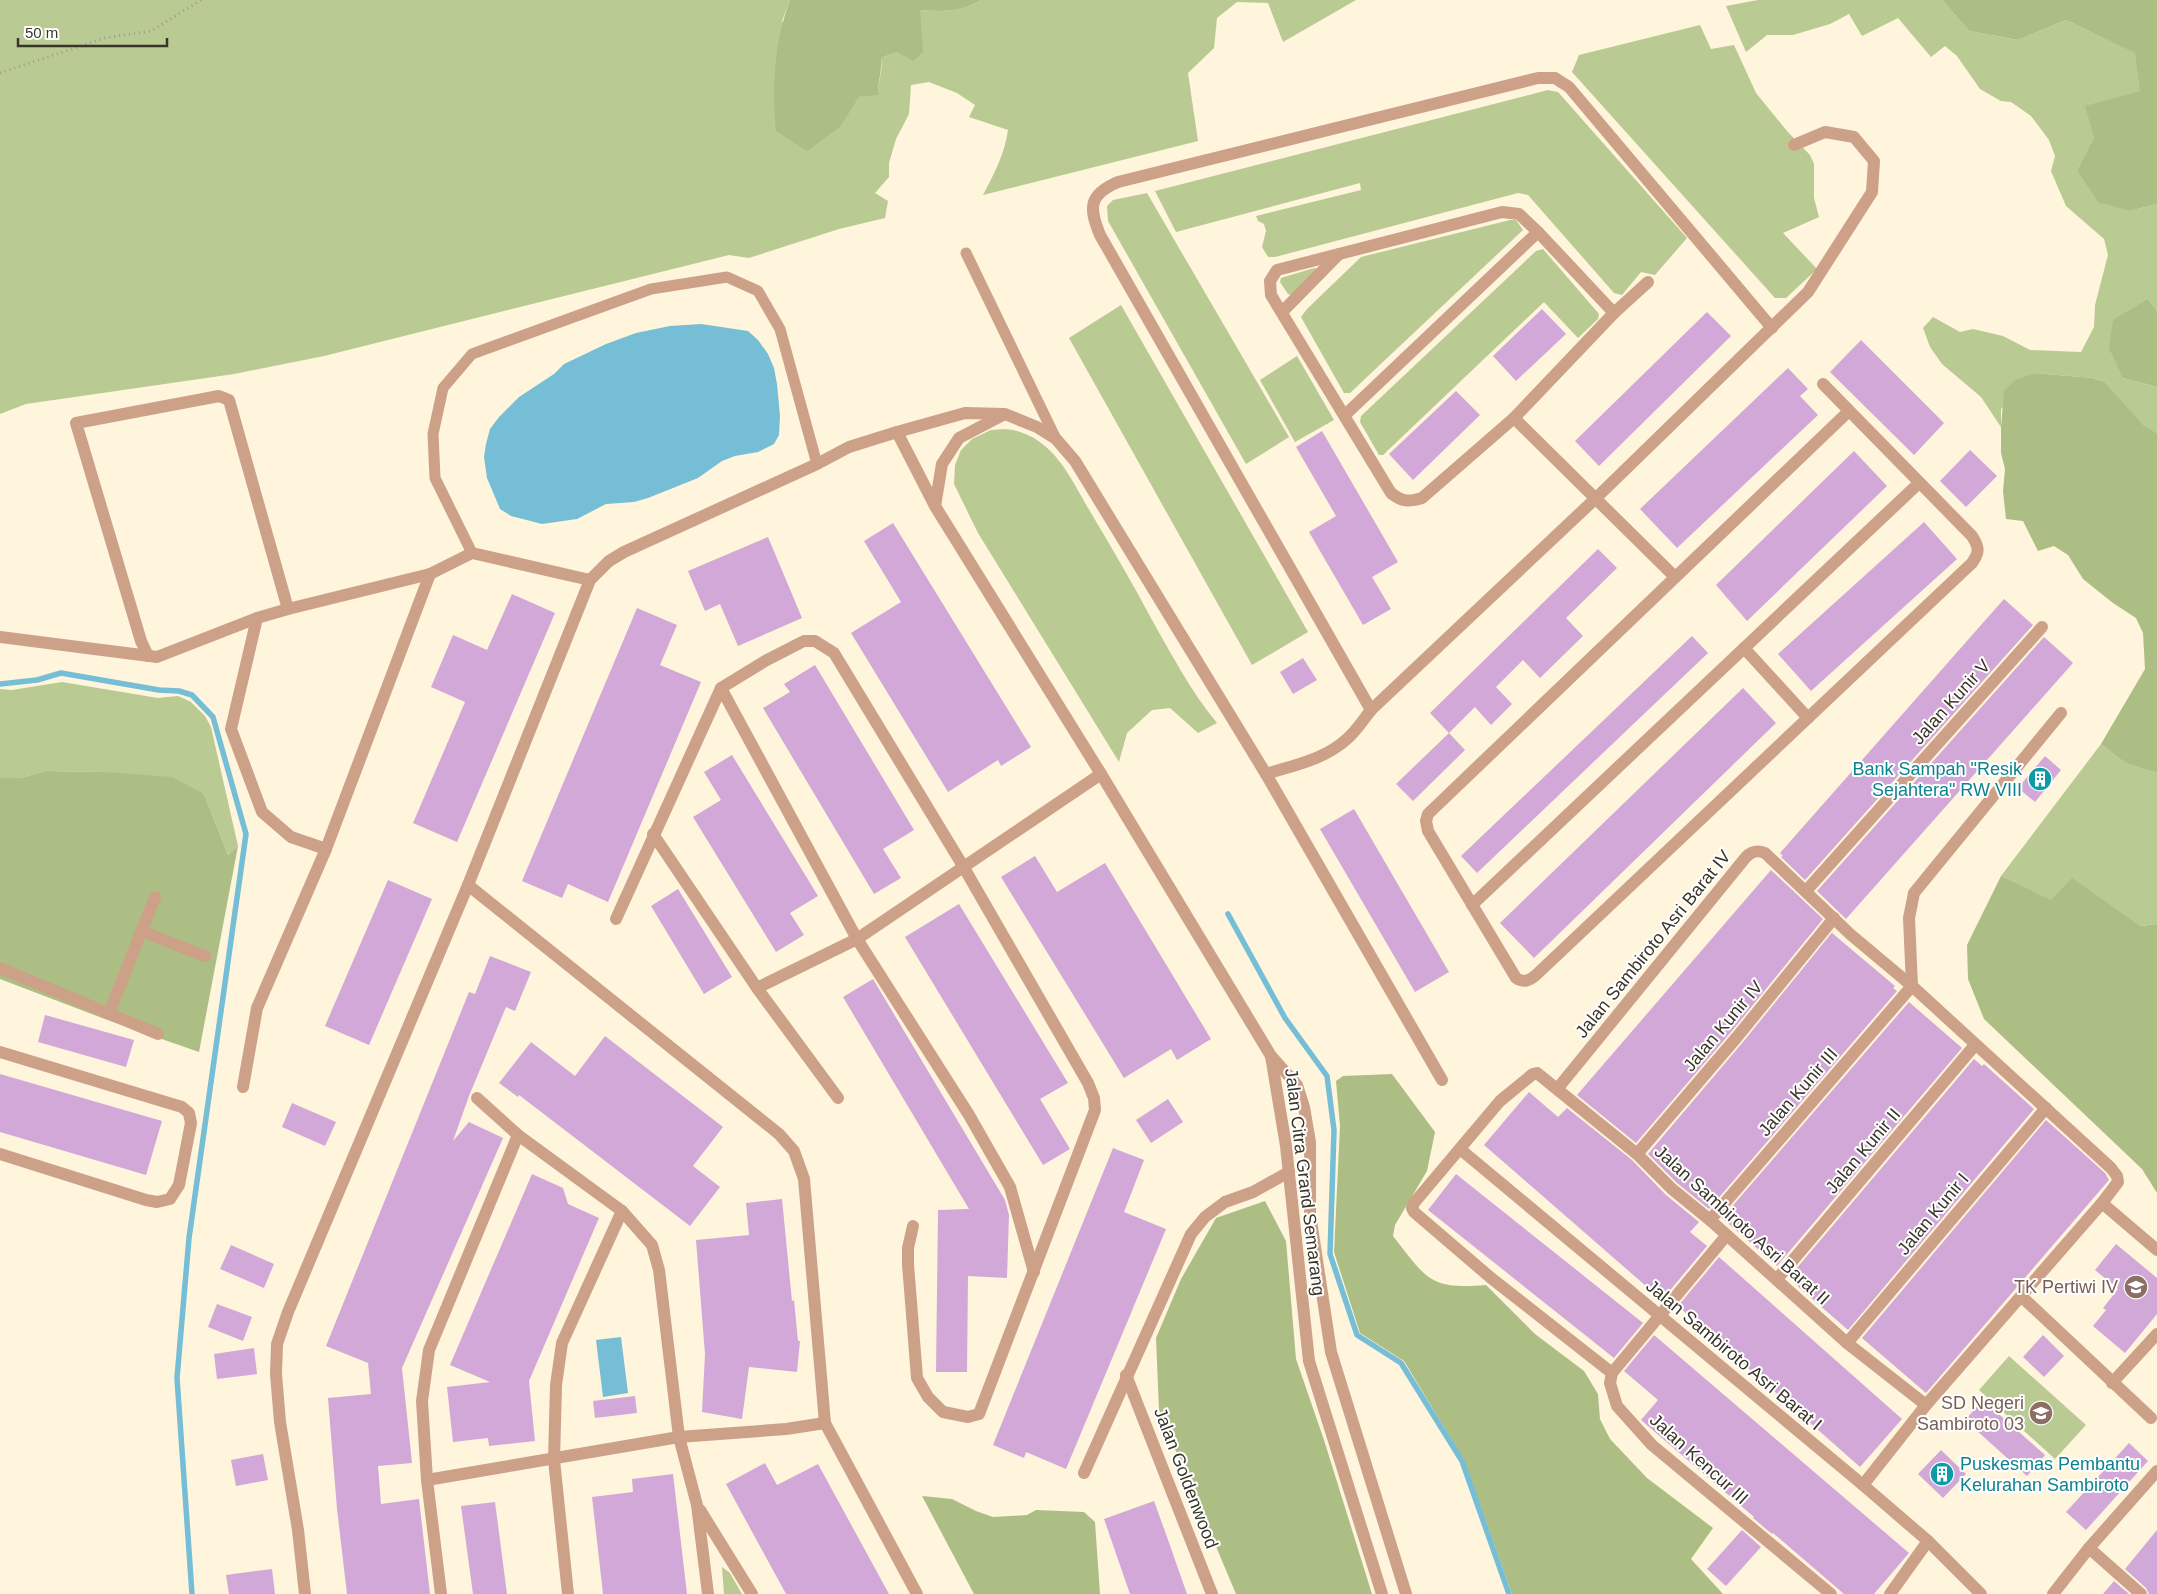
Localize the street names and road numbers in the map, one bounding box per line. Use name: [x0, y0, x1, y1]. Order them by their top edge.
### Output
street label: Jalan Kunir V: [1908, 656, 1994, 748]
street label: Jalan Sambiroto Asri Barat IV: [1571, 846, 1735, 1042]
street label: Jalan Kunir IV: [1679, 977, 1767, 1075]
street label: Jalan Kunir III: [1754, 1044, 1842, 1140]
street label: Jalan Citra Grand Semarang: [1281, 1067, 1329, 1297]
street label: Jalan Kunir II: [1822, 1104, 1904, 1198]
street label: Jalan Sambiroto Asri Barat II: [1651, 1141, 1833, 1309]
street label: Jalan Kunir I: [1893, 1169, 1973, 1259]
street label: Jalan Sambiroto Asri Barat I: [1642, 1276, 1826, 1434]
street label: Jalan Goldenwood: [1150, 1405, 1222, 1551]
street label: Jalan Kencur III: [1646, 1410, 1752, 1508]

